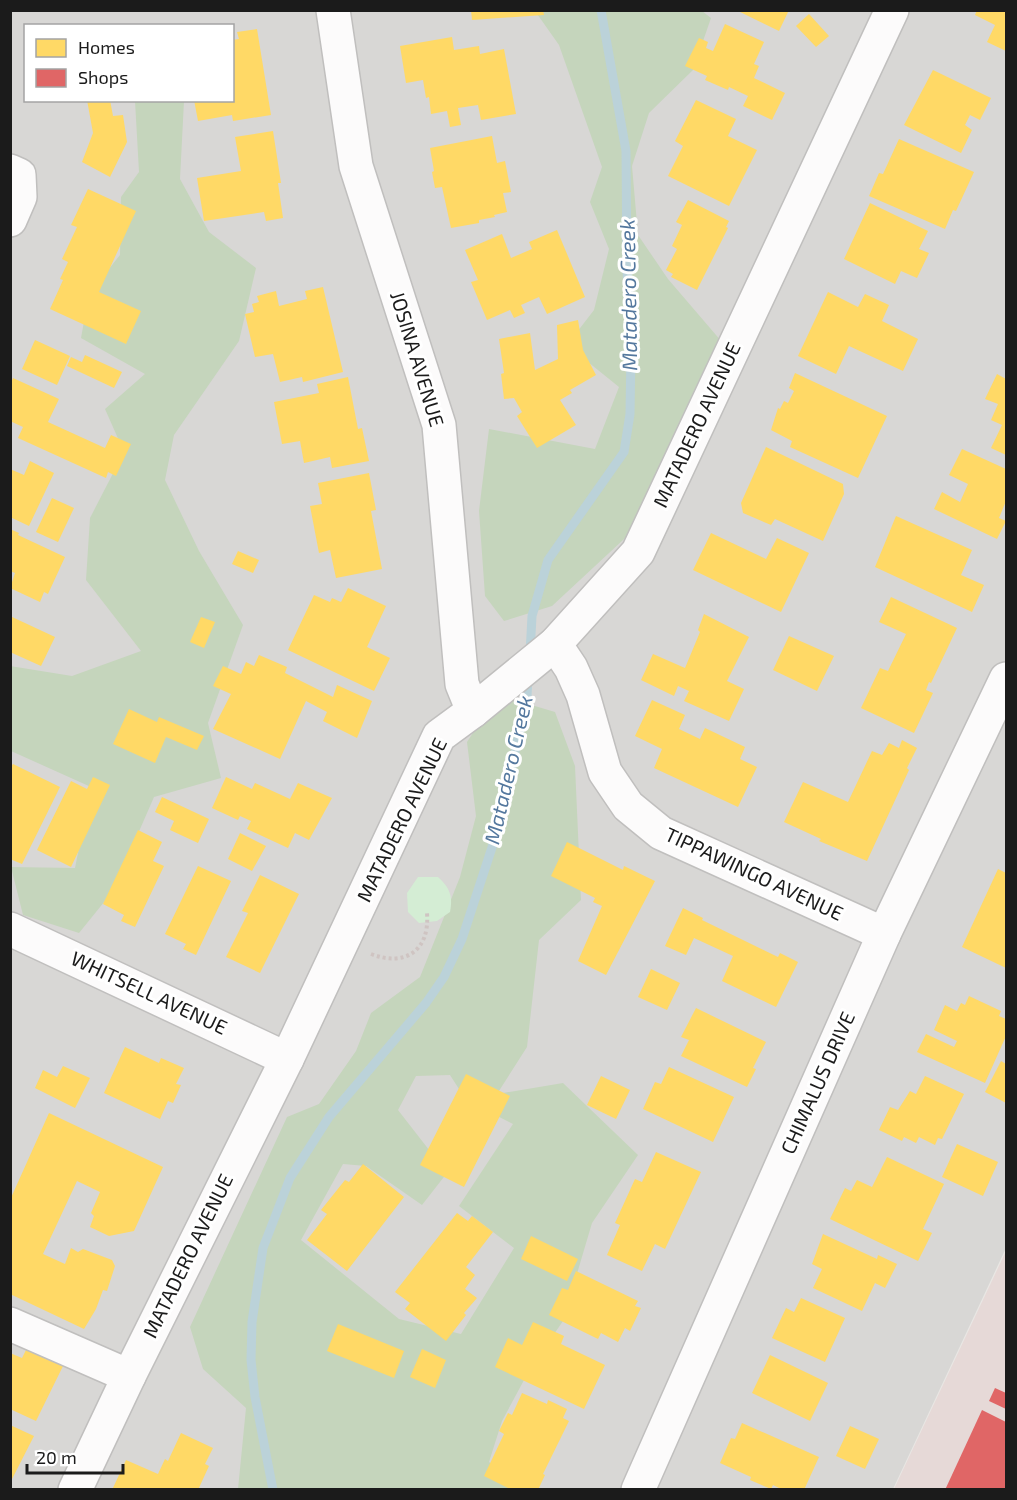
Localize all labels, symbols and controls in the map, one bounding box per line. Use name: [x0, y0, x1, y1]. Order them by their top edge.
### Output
legend: [24, 24, 234, 102]
text: Homes: [78, 36, 135, 58]
text: Shops: [78, 66, 128, 88]
water label: Matadero Creek: [614, 219, 641, 371]
street label: JOSINA AVENUE: [386, 288, 450, 429]
street label: MATADERO AVENUE: [647, 338, 745, 511]
water label: Matadero Creek: [478, 693, 537, 846]
street label: MATADERO AVENUE: [351, 734, 451, 906]
street label: TIPPAWINGO AVENUE: [662, 821, 847, 925]
street label: WHITSELL AVENUE: [68, 945, 231, 1039]
street label: CHIMALUS DRIVE: [775, 1008, 859, 1157]
street label: MATADERO AVENUE: [137, 1170, 237, 1342]
scale bar: [27, 1437, 123, 1475]
text: 20 m: [36, 1446, 77, 1468]

